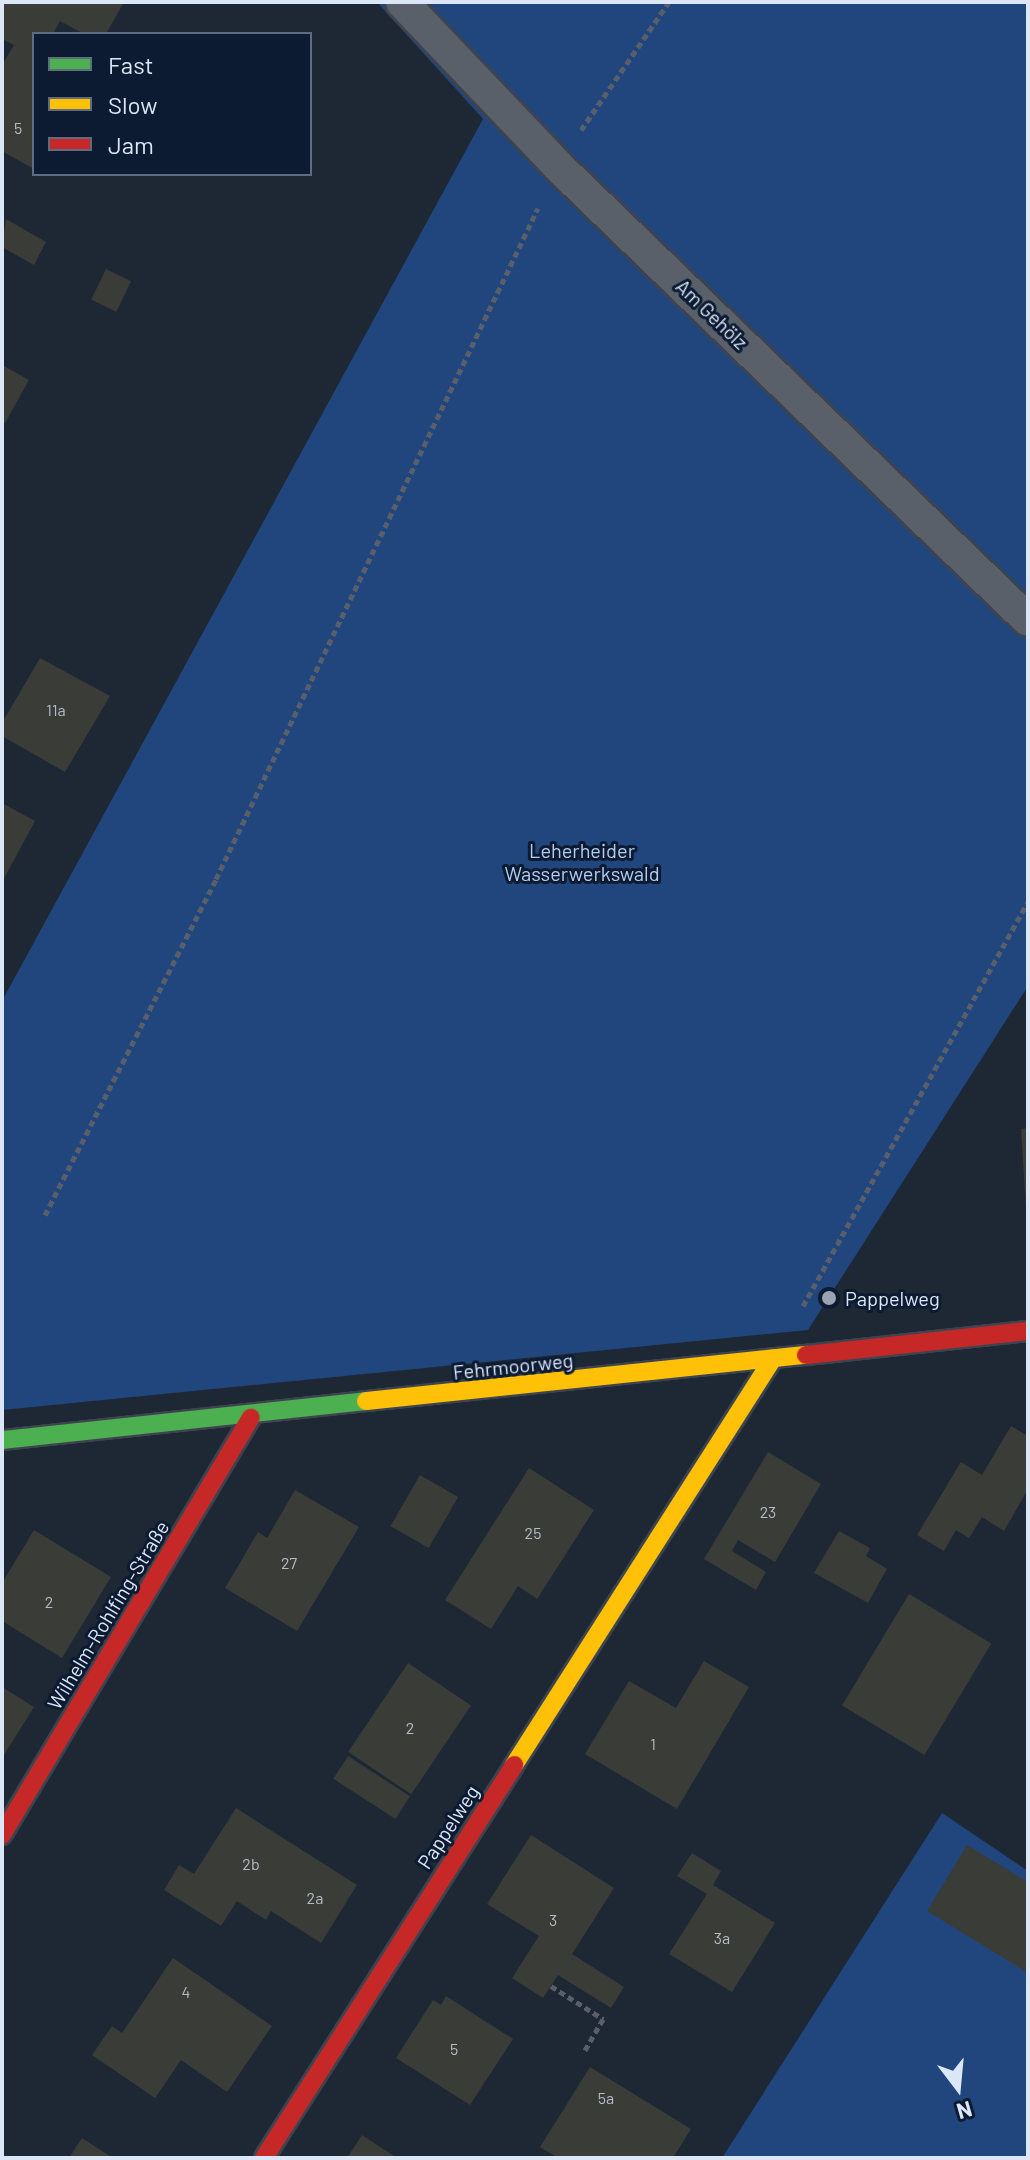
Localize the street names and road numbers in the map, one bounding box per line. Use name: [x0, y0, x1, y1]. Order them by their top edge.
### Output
street label: Am Gehölz: [671, 274, 753, 354]
street label: Fehrmoorweg: [452, 1348, 574, 1384]
street label: Wilhelm-Rohlfing-Straße: [42, 1516, 174, 1714]
street label: Pappelweg: [412, 1781, 484, 1873]

